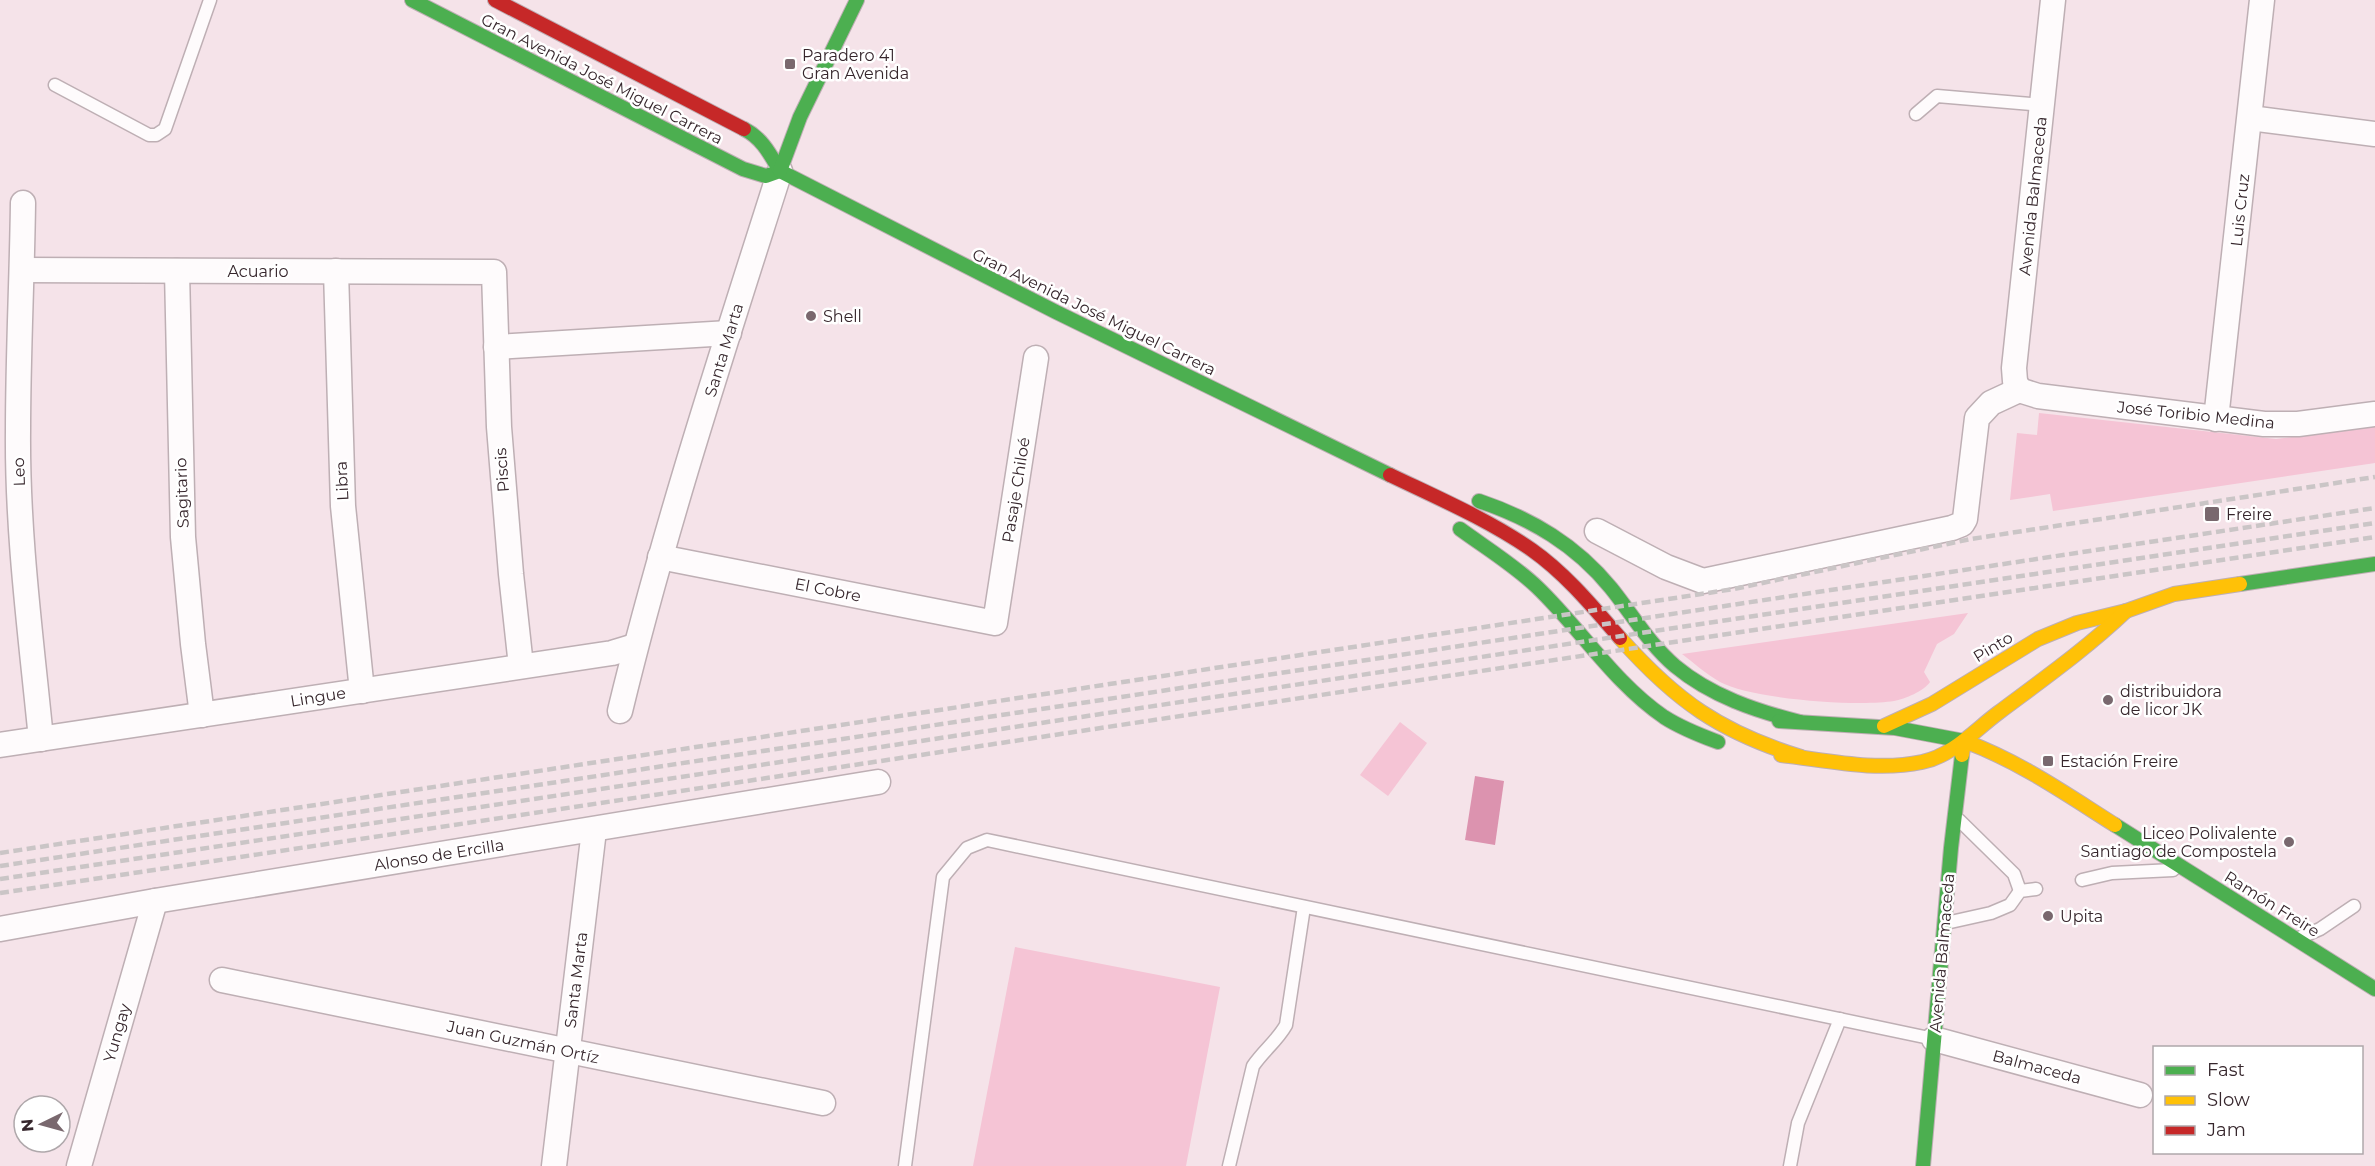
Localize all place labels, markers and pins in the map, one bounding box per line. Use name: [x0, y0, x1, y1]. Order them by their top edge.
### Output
place label: Paradero 41 Gran Avenida: [802, 46, 909, 83]
marker: Paradero 41 Gran Avenida: [783, 57, 797, 71]
place label: Shell: [823, 307, 862, 326]
marker: Shell: [804, 309, 818, 323]
marker: Freire: [2203, 505, 2221, 523]
place label: Freire: [2226, 505, 2272, 524]
place label: distribuidora de licor JK: [2120, 682, 2222, 719]
marker: distribuidora de licor JK: [2101, 693, 2115, 707]
place label: Estación Freire: [2060, 752, 2178, 771]
marker: Estación Freire: [2041, 754, 2055, 768]
place label: Liceo Polivalente Santiago de Compostela: [2080, 824, 2277, 861]
marker: Liceo Polivalente Santiago de Compostela: [2282, 835, 2296, 849]
place label: Upita: [2060, 907, 2103, 926]
marker: Upita: [2041, 909, 2055, 923]

